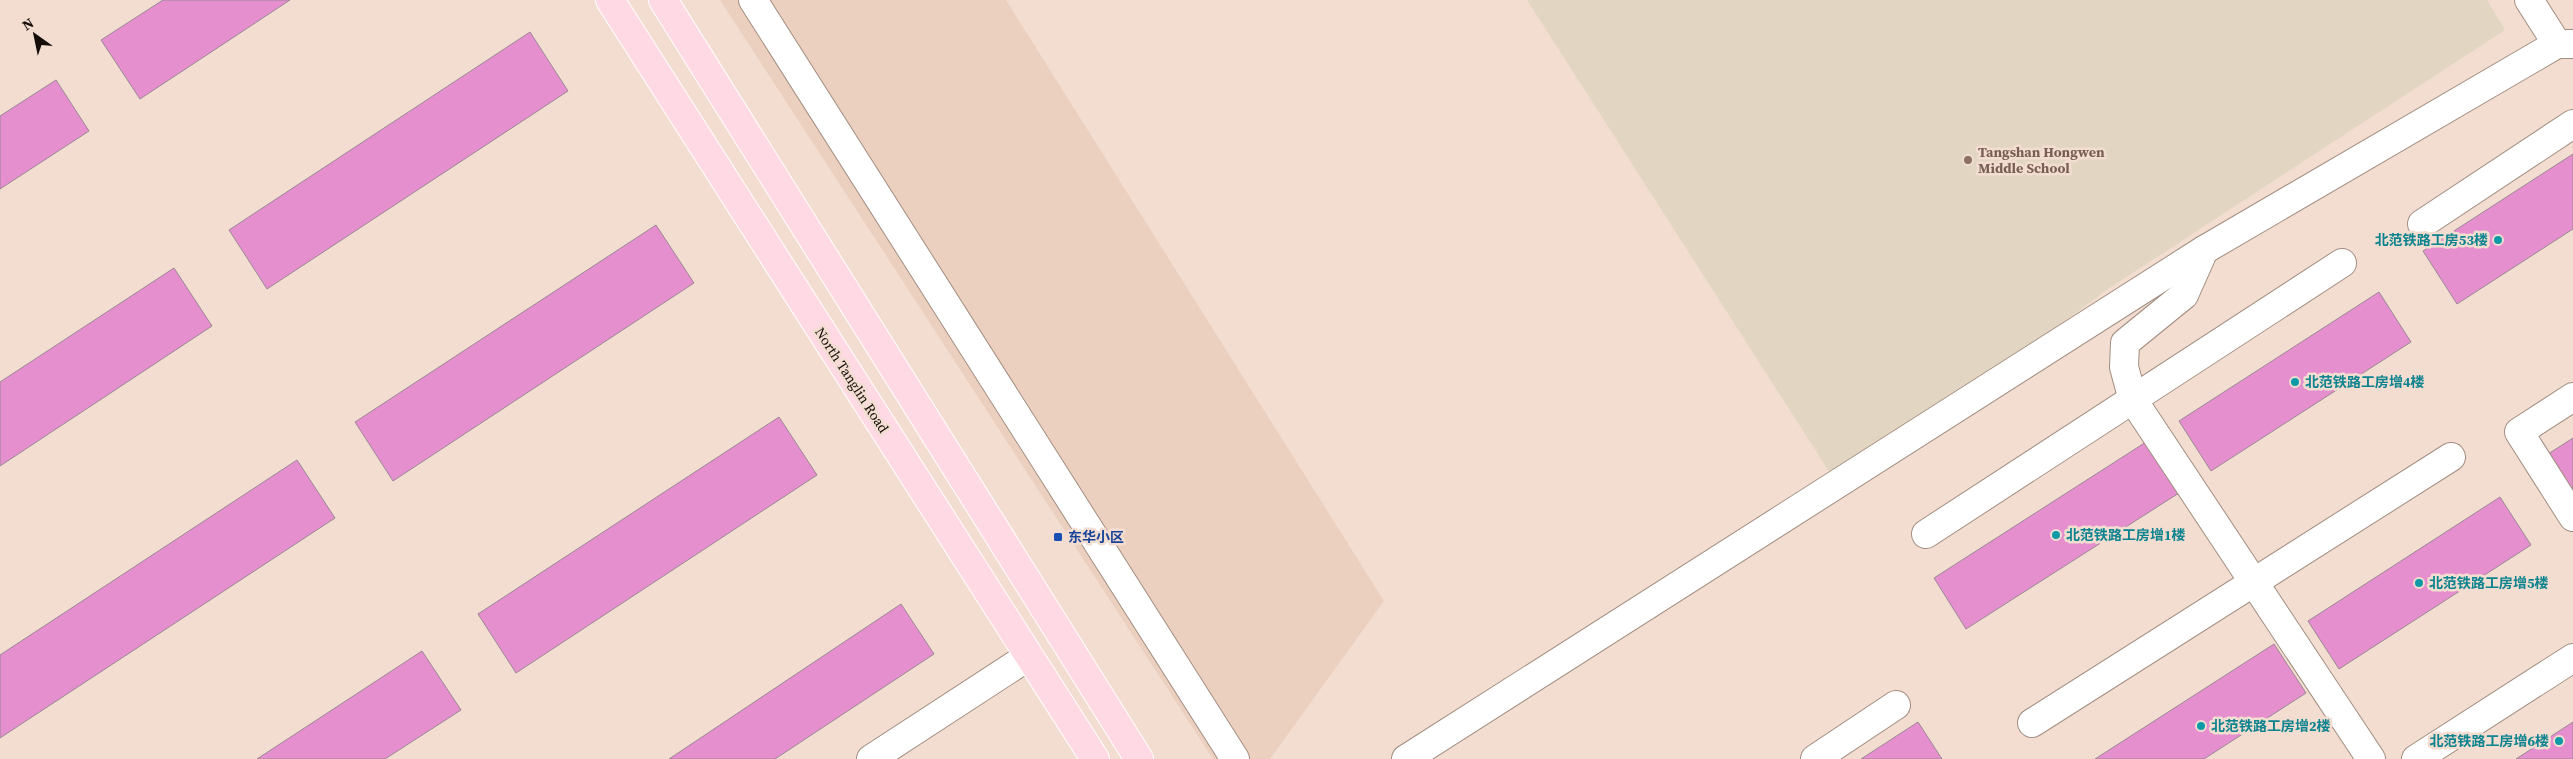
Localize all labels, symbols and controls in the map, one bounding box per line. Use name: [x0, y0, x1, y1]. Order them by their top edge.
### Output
north arrow: [10, 10, 60, 60]
text: N: [18, 13, 38, 35]
place label: Tangshan Hongwen Middle School: [1978, 142, 2105, 178]
marker: Tangshan Hongwen Middle School: [1962, 154, 1974, 166]
place label: 北范铁路工房53楼: [2375, 230, 2488, 250]
marker: 北范铁路工房53楼: [2492, 234, 2504, 246]
street label: North Tanglin Road: [810, 323, 894, 437]
place label: 北范铁路工房增4楼: [2305, 372, 2425, 392]
marker: 北范铁路工房增4楼: [2289, 376, 2301, 388]
place label: 北范铁路工房增1楼: [2066, 525, 2186, 545]
place label: 东华小区: [1068, 527, 1124, 547]
marker: 北范铁路工房增1楼: [2050, 529, 2062, 541]
marker: 东华小区: [1052, 531, 1064, 543]
place label: 北范铁路工房增5楼: [2429, 573, 2549, 593]
marker: 北范铁路工房增5楼: [2413, 577, 2425, 589]
place label: 北范铁路工房增2楼: [2211, 716, 2331, 736]
marker: 北范铁路工房增2楼: [2195, 720, 2207, 732]
place label: 北范铁路工房增6楼: [2429, 731, 2549, 751]
marker: 北范铁路工房增6楼: [2553, 735, 2565, 747]

